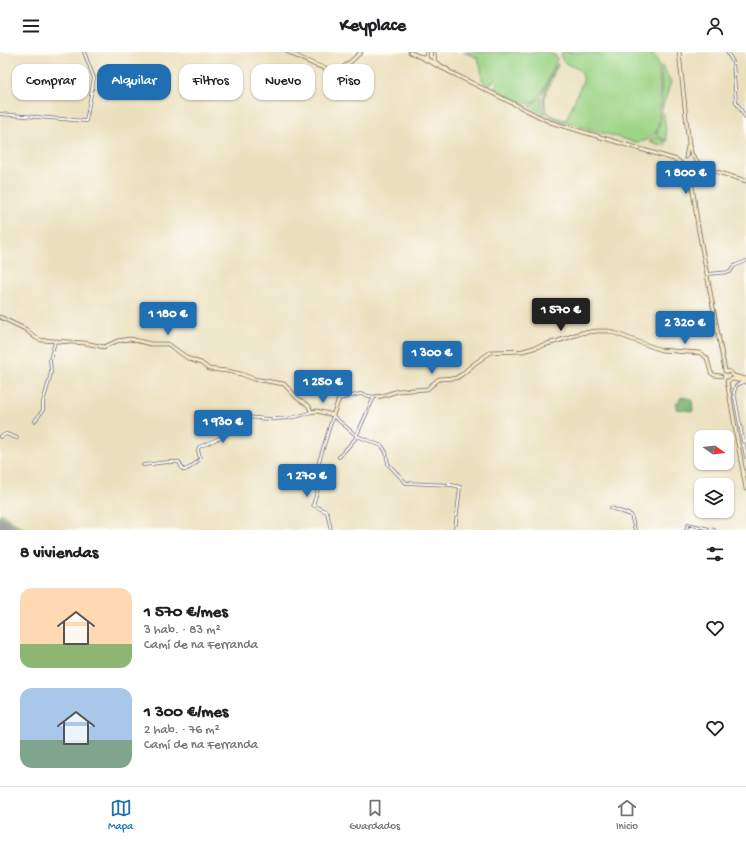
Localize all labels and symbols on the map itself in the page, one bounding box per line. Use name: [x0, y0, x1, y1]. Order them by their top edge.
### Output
pin: 1 800 €: [649, 161, 723, 195]
pin: 1 570 €: [524, 298, 598, 332]
pin: 1 180 €: [131, 302, 205, 336]
pin: 2 320 €: [648, 311, 722, 345]
pin: 1 300 €: [395, 341, 469, 375]
pin: 1 250 €: [286, 370, 360, 404]
pin: 1 930 €: [186, 410, 260, 444]
north arrow: [694, 430, 734, 470]
pin: 1 270 €: [270, 464, 344, 498]

